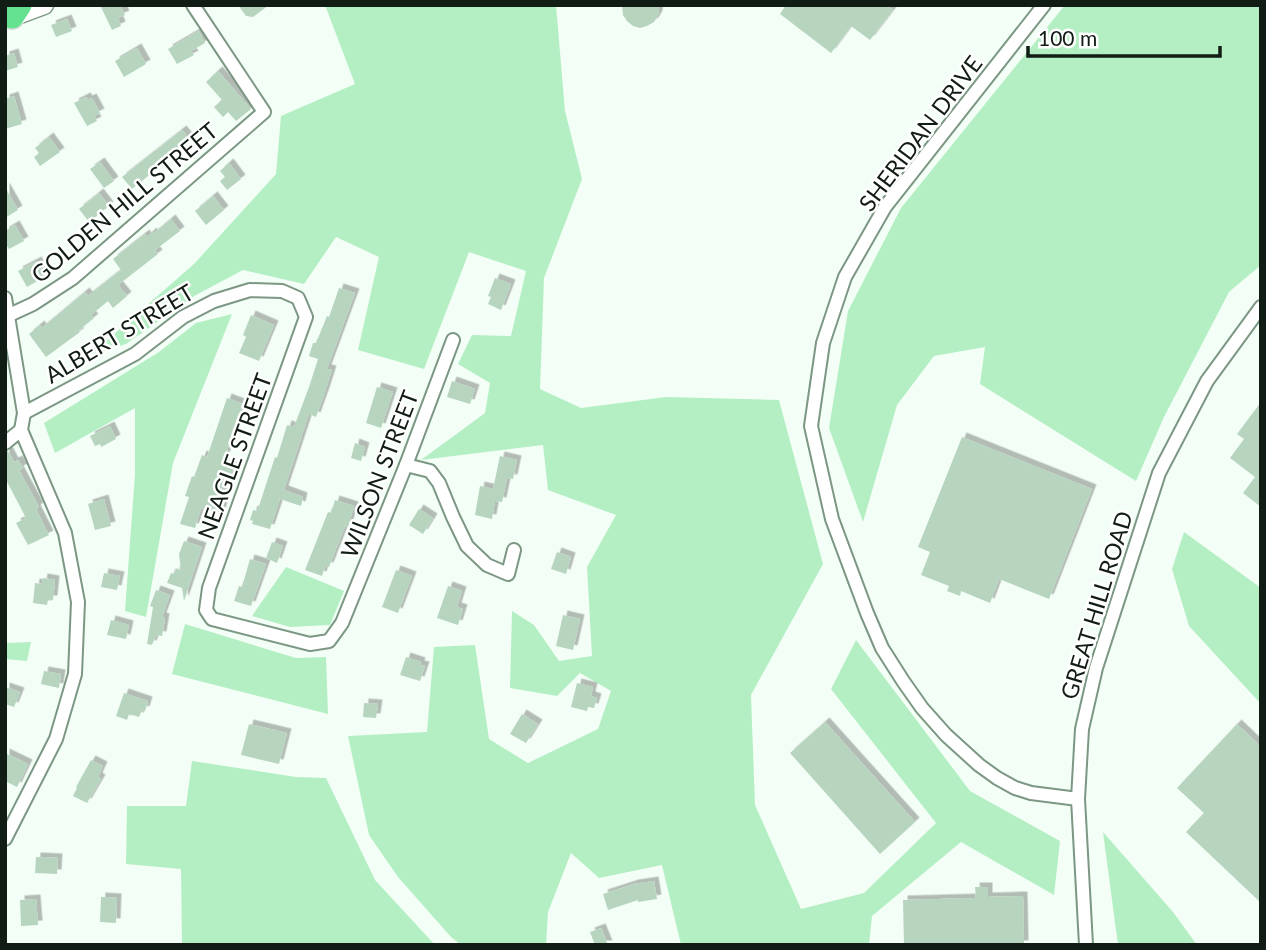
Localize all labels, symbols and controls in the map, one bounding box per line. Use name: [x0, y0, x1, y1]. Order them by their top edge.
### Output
scale bar: [1028, 14, 1220, 58]
text: 100 m: [1038, 25, 1097, 50]
street label: SHERIDAN DRIVE: [852, 50, 988, 216]
street label: GOLDEN HILL STREET: [25, 116, 223, 288]
street label: ALBERT STREET: [39, 277, 199, 388]
street label: NEAGLE STREET: [191, 369, 277, 543]
street label: WILSON STREET: [334, 386, 424, 562]
street label: GREAT HILL ROAD: [1054, 508, 1138, 702]

